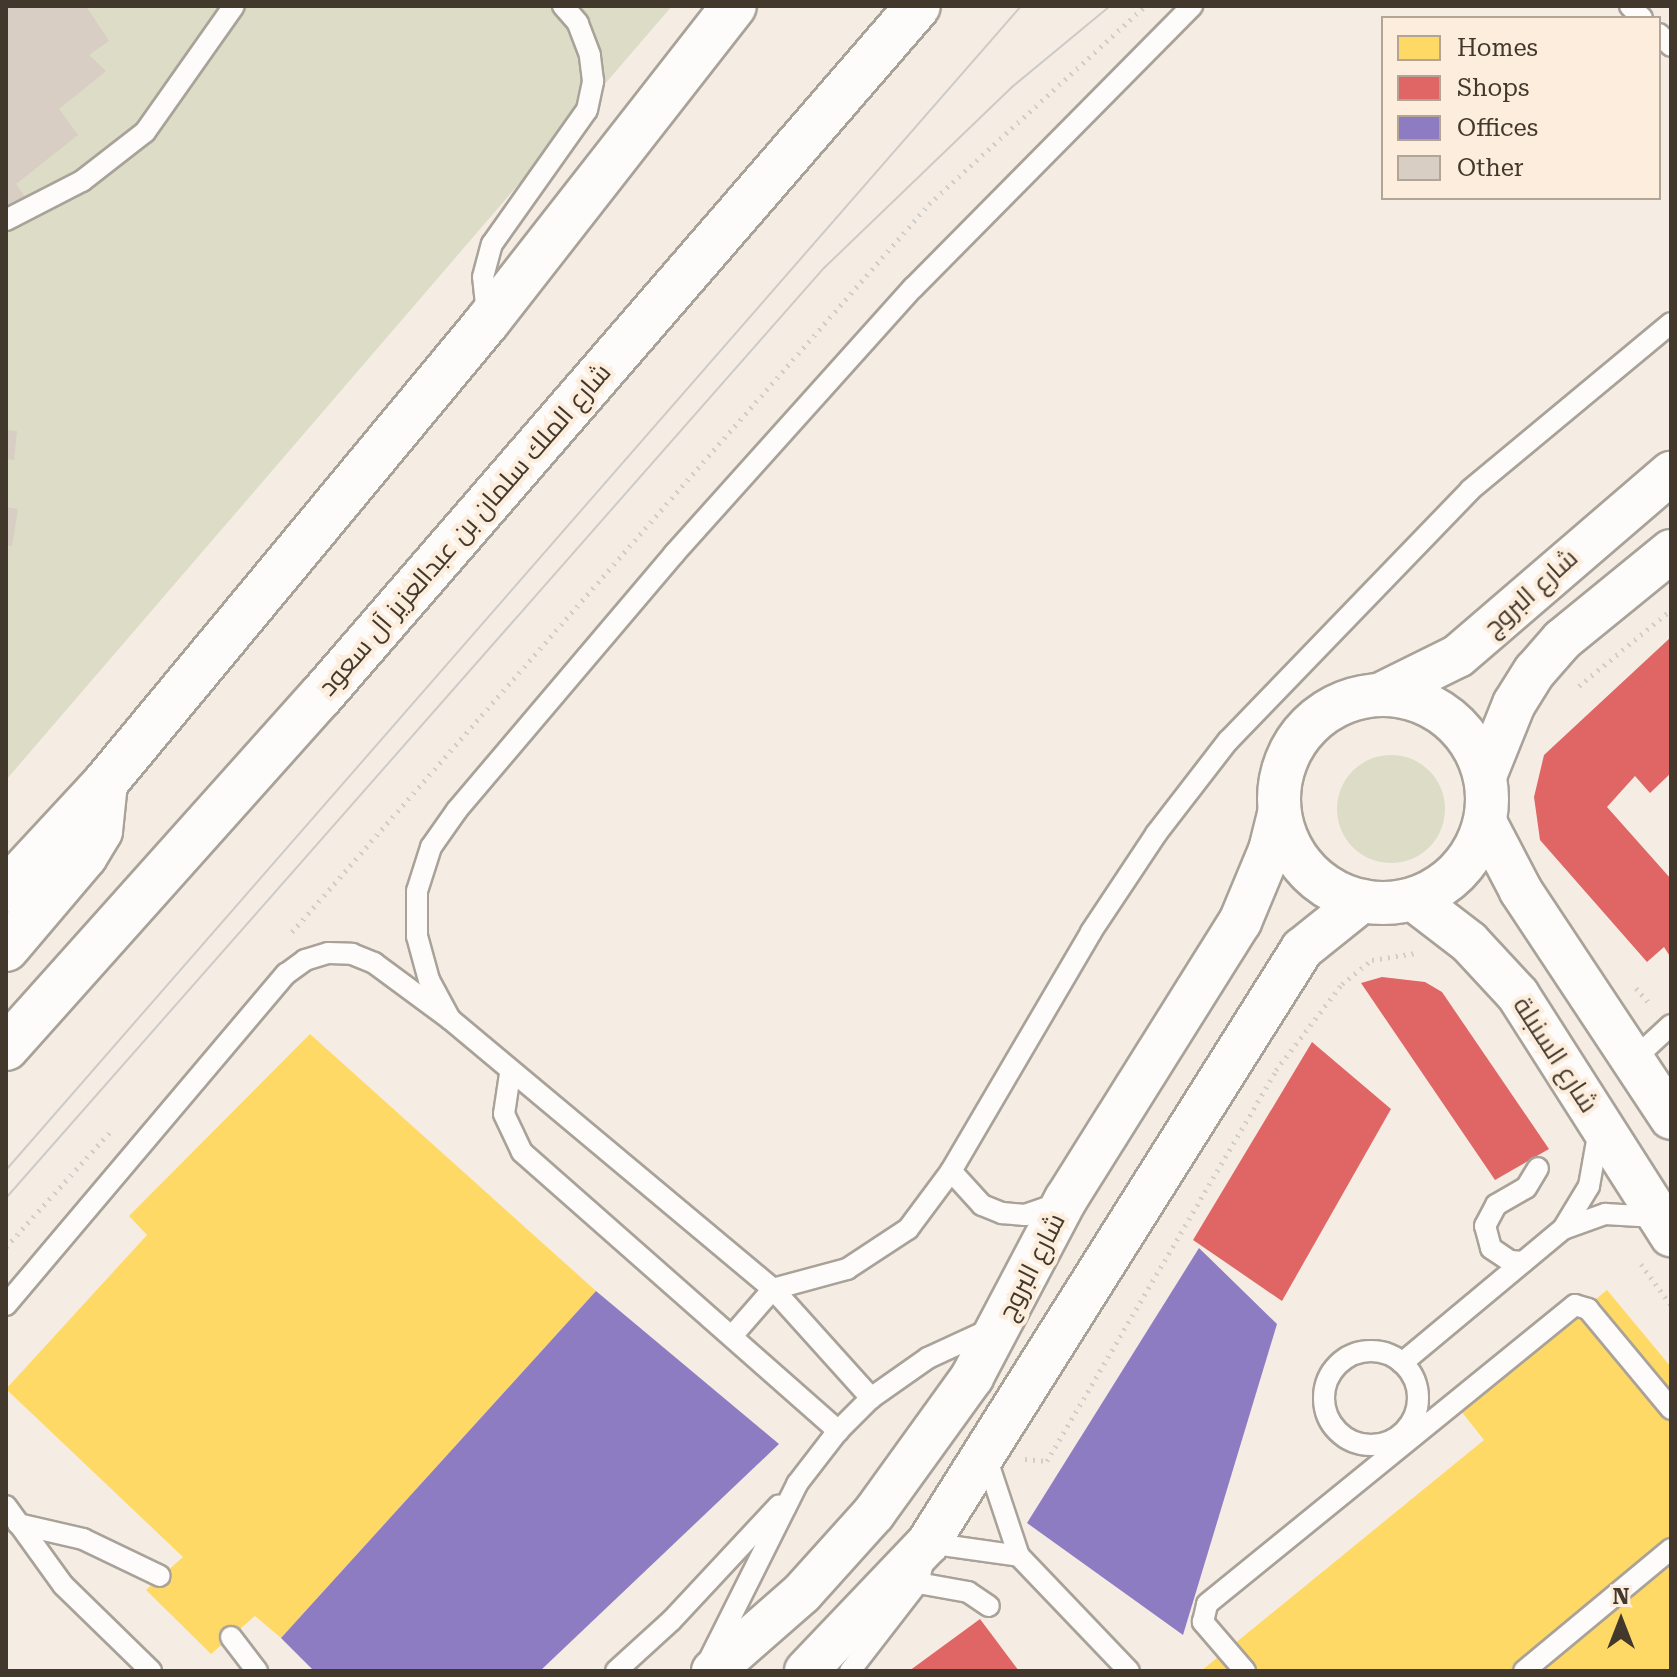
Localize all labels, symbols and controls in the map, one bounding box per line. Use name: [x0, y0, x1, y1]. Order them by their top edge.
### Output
legend: [1381, 16, 1661, 200]
text: Homes: [1457, 34, 1538, 62]
text: Shops: [1457, 74, 1529, 102]
text: Offices: [1457, 114, 1538, 142]
text: Other: [1457, 154, 1524, 182]
street label: شارع الملك سلمان بن عبدالعزيز آل سعود: [312, 357, 618, 703]
street label: شارع البروج: [1478, 543, 1584, 643]
street label: شارع السنبلة: [1506, 991, 1604, 1119]
street label: شارع البروج: [992, 1208, 1072, 1326]
north arrow: [1581, 1581, 1661, 1661]
text: N: [1613, 1584, 1629, 1609]

